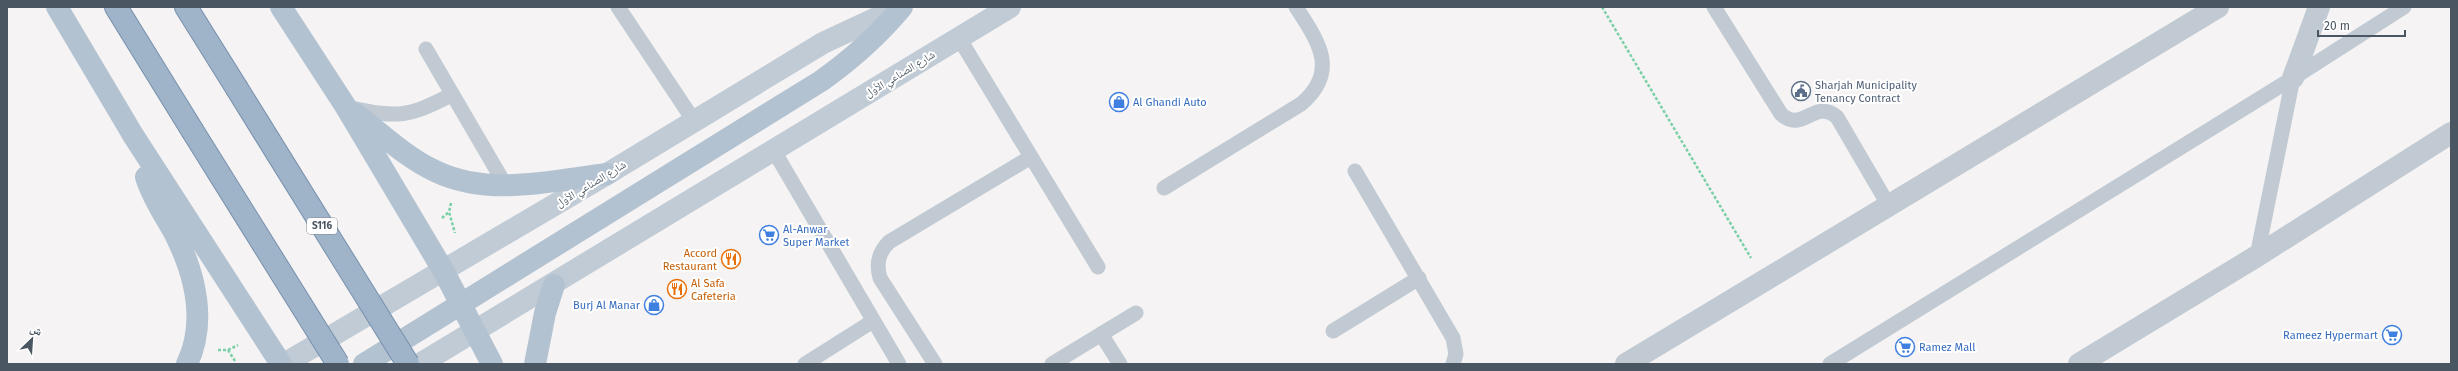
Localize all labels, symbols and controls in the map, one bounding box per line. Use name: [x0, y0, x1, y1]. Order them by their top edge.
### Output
scale bar: [2318, 12, 2405, 38]
text: 20 m: [2324, 19, 2350, 33]
street label: شارع الصناعي الأول: [863, 48, 938, 102]
place label: Sharjah Municipality Tenancy Contract: [1815, 79, 1917, 105]
public building icon: Sharjah Municipality Tenancy Contract: [1790, 80, 1812, 102]
shop icon: Al Ghandi Auto: [1108, 91, 1130, 113]
place label: Al Ghandi Auto: [1133, 96, 1207, 109]
street label: شارع الصناعي الأول: [554, 158, 629, 212]
road number: S116: [307, 218, 337, 234]
place label: Al-Anwar Super Market: [783, 223, 849, 249]
supermarket icon: Al-Anwar Super Market: [758, 224, 780, 246]
place label: Accord Restaurant: [663, 247, 717, 273]
restaurant icon: Accord Restaurant: [720, 248, 742, 270]
place label: Al Safa Cafeteria: [691, 277, 736, 303]
restaurant icon: Al Safa Cafeteria: [666, 278, 688, 300]
shop icon: Burj Al Manar: [643, 294, 665, 316]
place label: Burj Al Manar: [573, 299, 641, 312]
north arrow: [12, 319, 52, 359]
text: ش: [28, 322, 44, 340]
supermarket icon: Rameez Hypermart: [2381, 324, 2403, 346]
place label: Rameez Hypermart: [2283, 329, 2378, 342]
supermarket icon: Ramez Mall: [1894, 336, 1916, 358]
place label: Ramez Mall: [1919, 341, 1975, 354]

